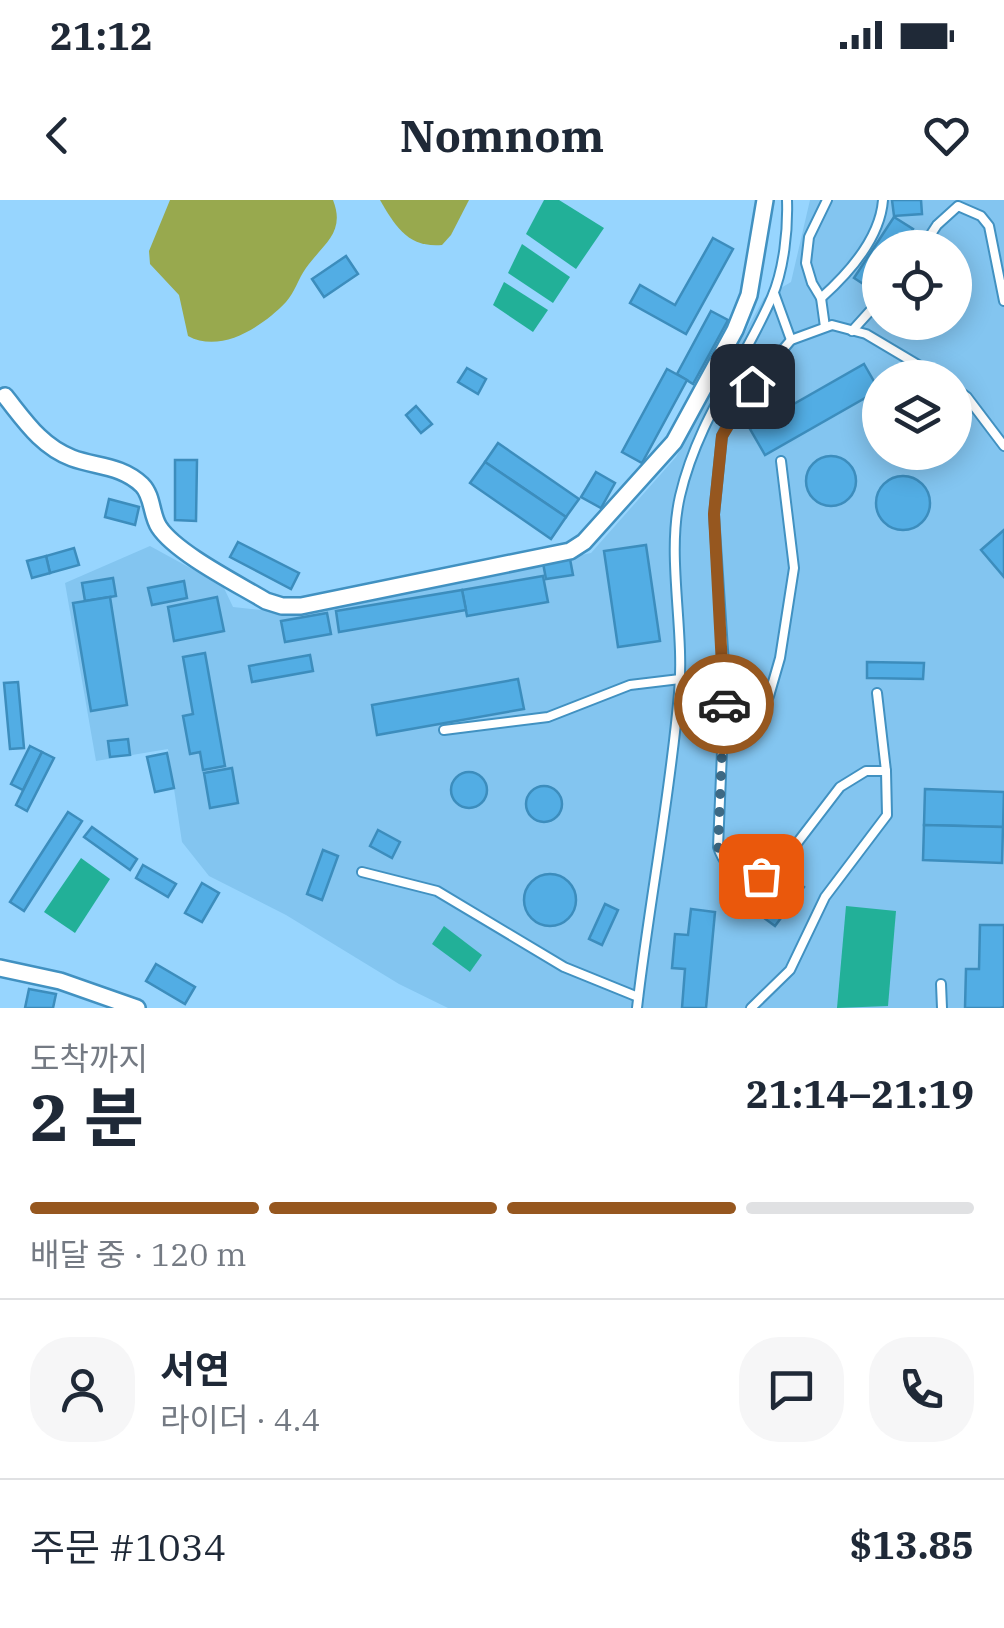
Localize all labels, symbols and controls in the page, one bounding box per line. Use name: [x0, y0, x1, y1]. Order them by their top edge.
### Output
text: 21:12: [50, 11, 153, 60]
text: Nomnom: [400, 106, 604, 164]
icon: back: [30, 108, 85, 163]
icon: heart: [919, 108, 974, 163]
map controls: [862, 230, 972, 470]
button: locate: [862, 230, 972, 340]
pin: [710, 344, 795, 429]
icon: home: [725, 359, 780, 414]
button: layers: [862, 360, 972, 470]
courier: [674, 654, 774, 754]
icon: car: [697, 677, 752, 732]
pin: [719, 834, 804, 919]
icon: bag: [734, 849, 789, 904]
text: 도착까지: [30, 1037, 148, 1079]
text: 21:14–21:19: [746, 1069, 974, 1118]
text: 2 분: [30, 1074, 144, 1159]
text: 배달 중 · 120 m: [30, 1233, 246, 1275]
button: person: [30, 1337, 135, 1442]
button: chat: [739, 1337, 844, 1442]
button: phone: [869, 1337, 974, 1442]
text: 서연: [160, 1344, 230, 1393]
text: 라이더 · 4.4: [160, 1398, 321, 1440]
text: $13.85: [849, 1520, 974, 1569]
text: 주문 #1034: [30, 1522, 226, 1571]

